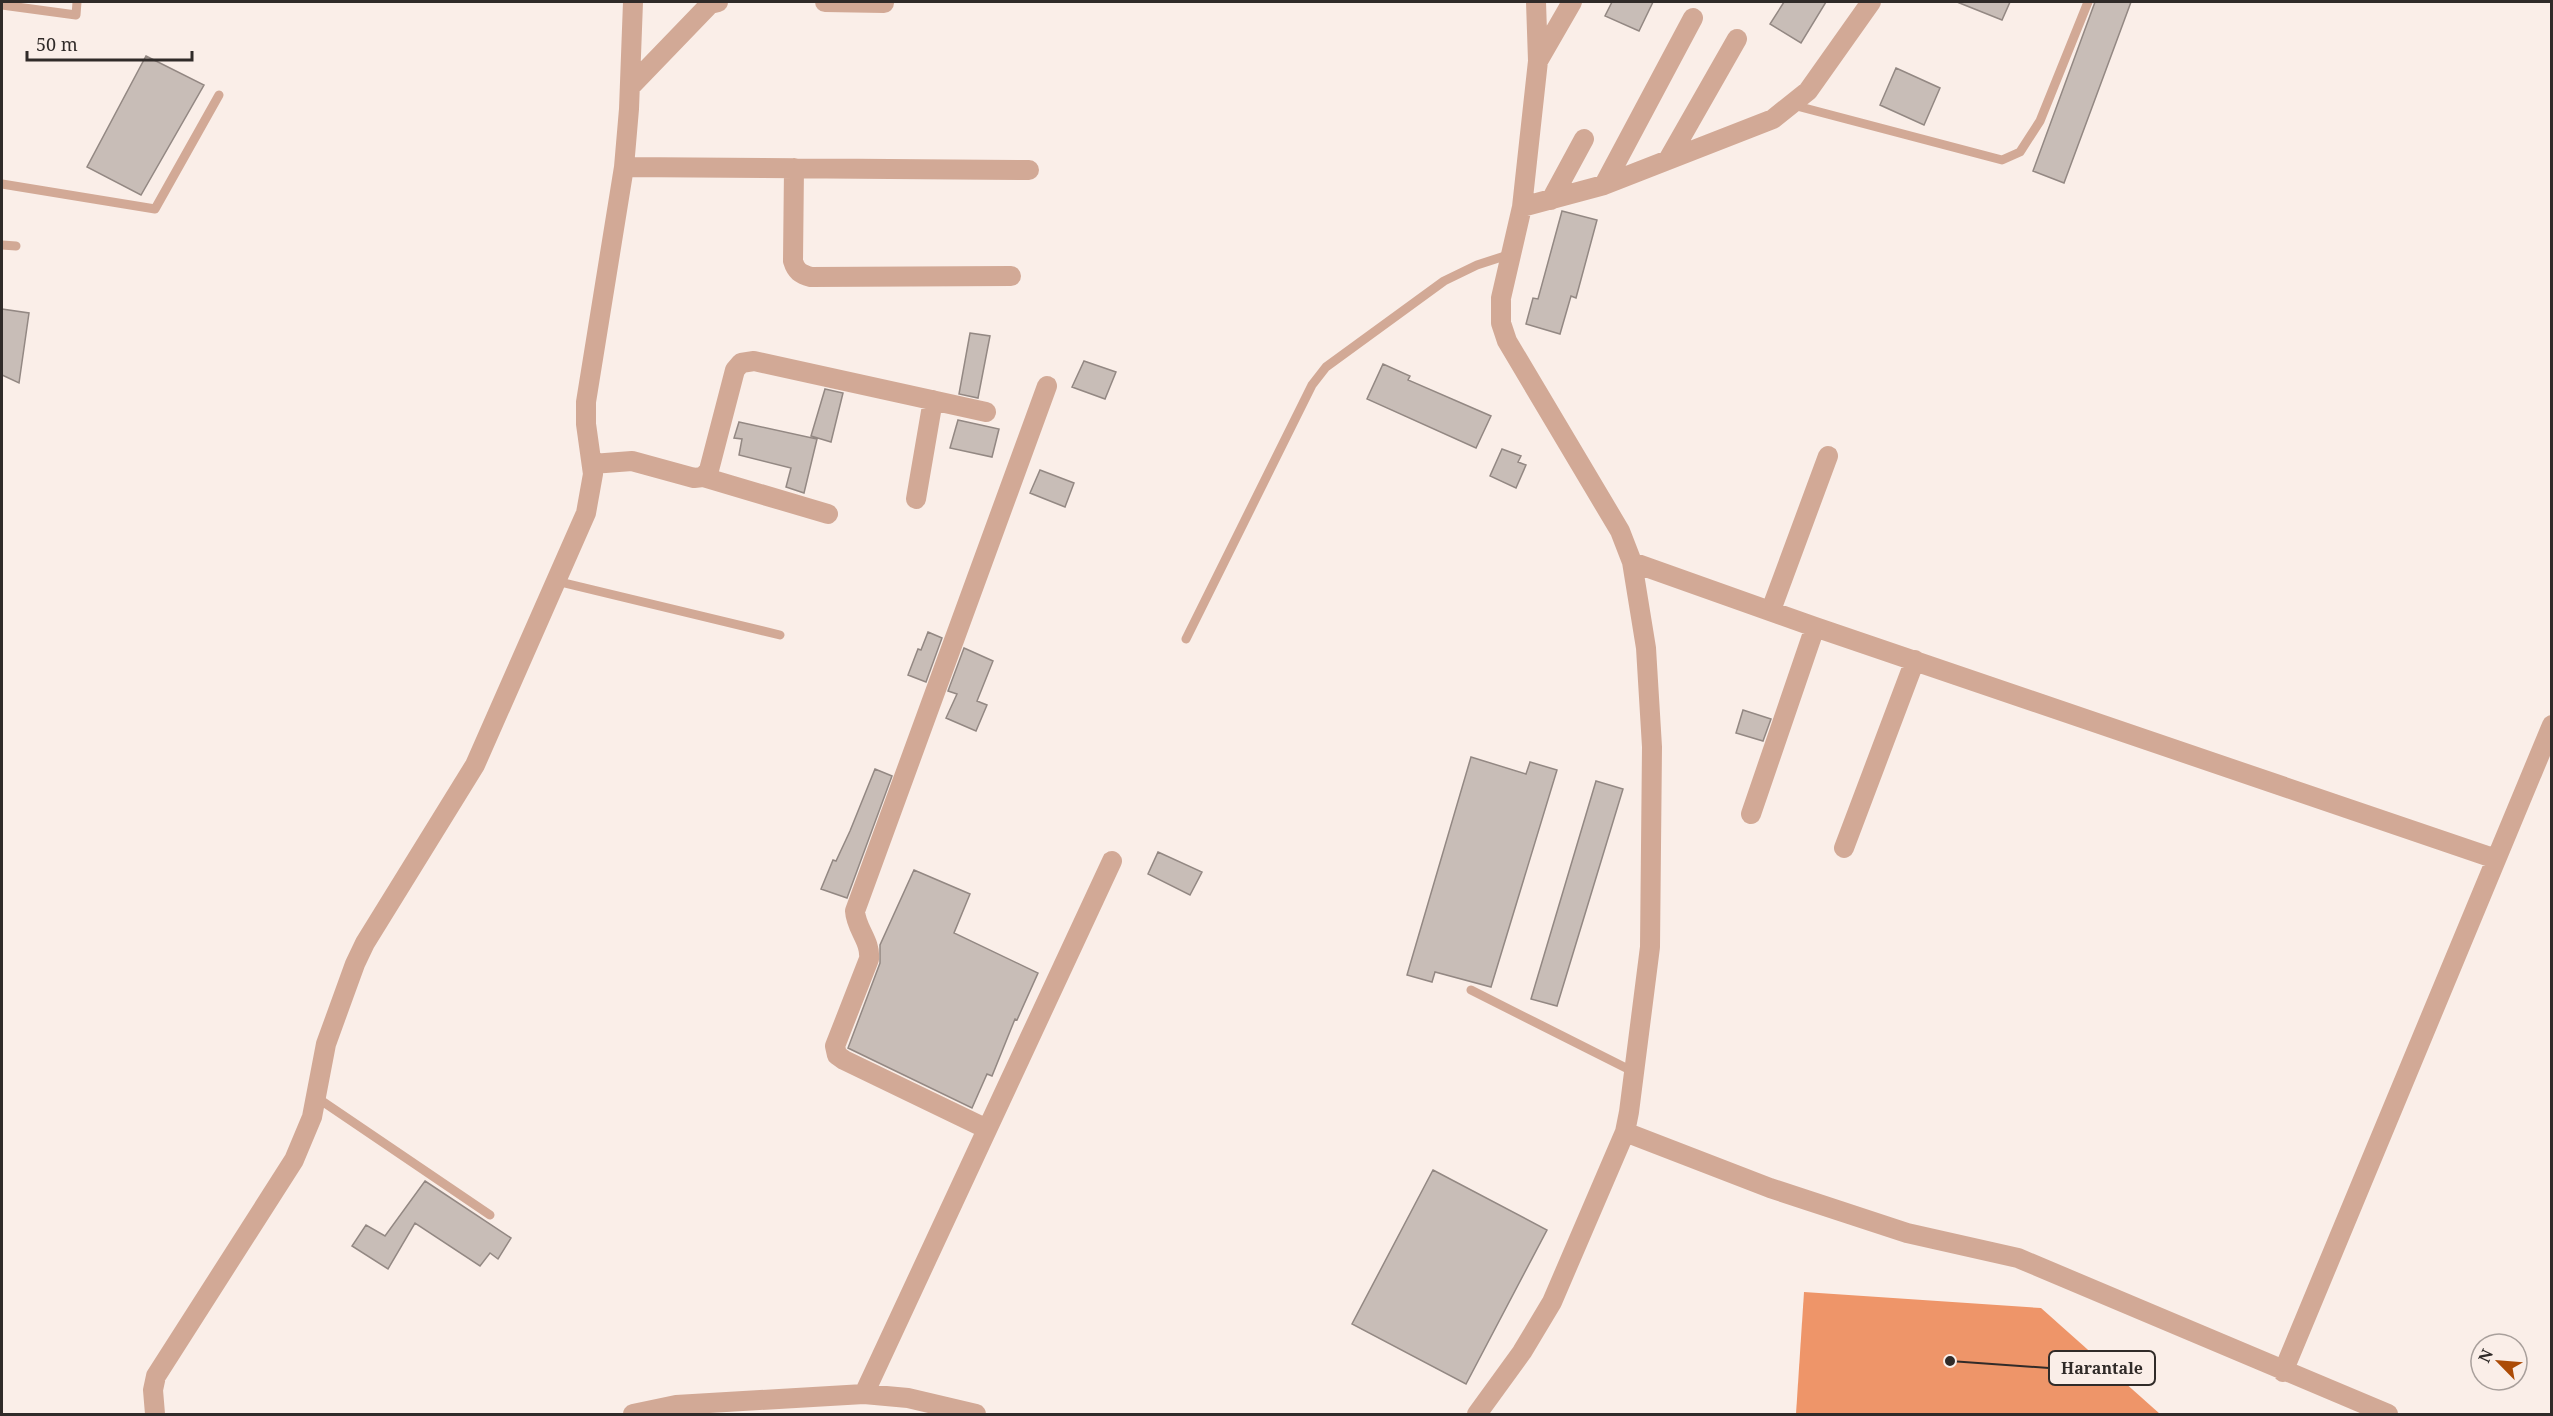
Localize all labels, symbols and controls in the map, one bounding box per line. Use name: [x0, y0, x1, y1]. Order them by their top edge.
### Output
scale bar: [27, 24, 192, 62]
text: 50 m: [36, 32, 78, 56]
north arrow: [2469, 1332, 2529, 1392]
text: N: [2473, 1345, 2498, 1366]
callout: Harantale: [2049, 1351, 2155, 1385]
text: Harantale: [2061, 1357, 2143, 1379]

